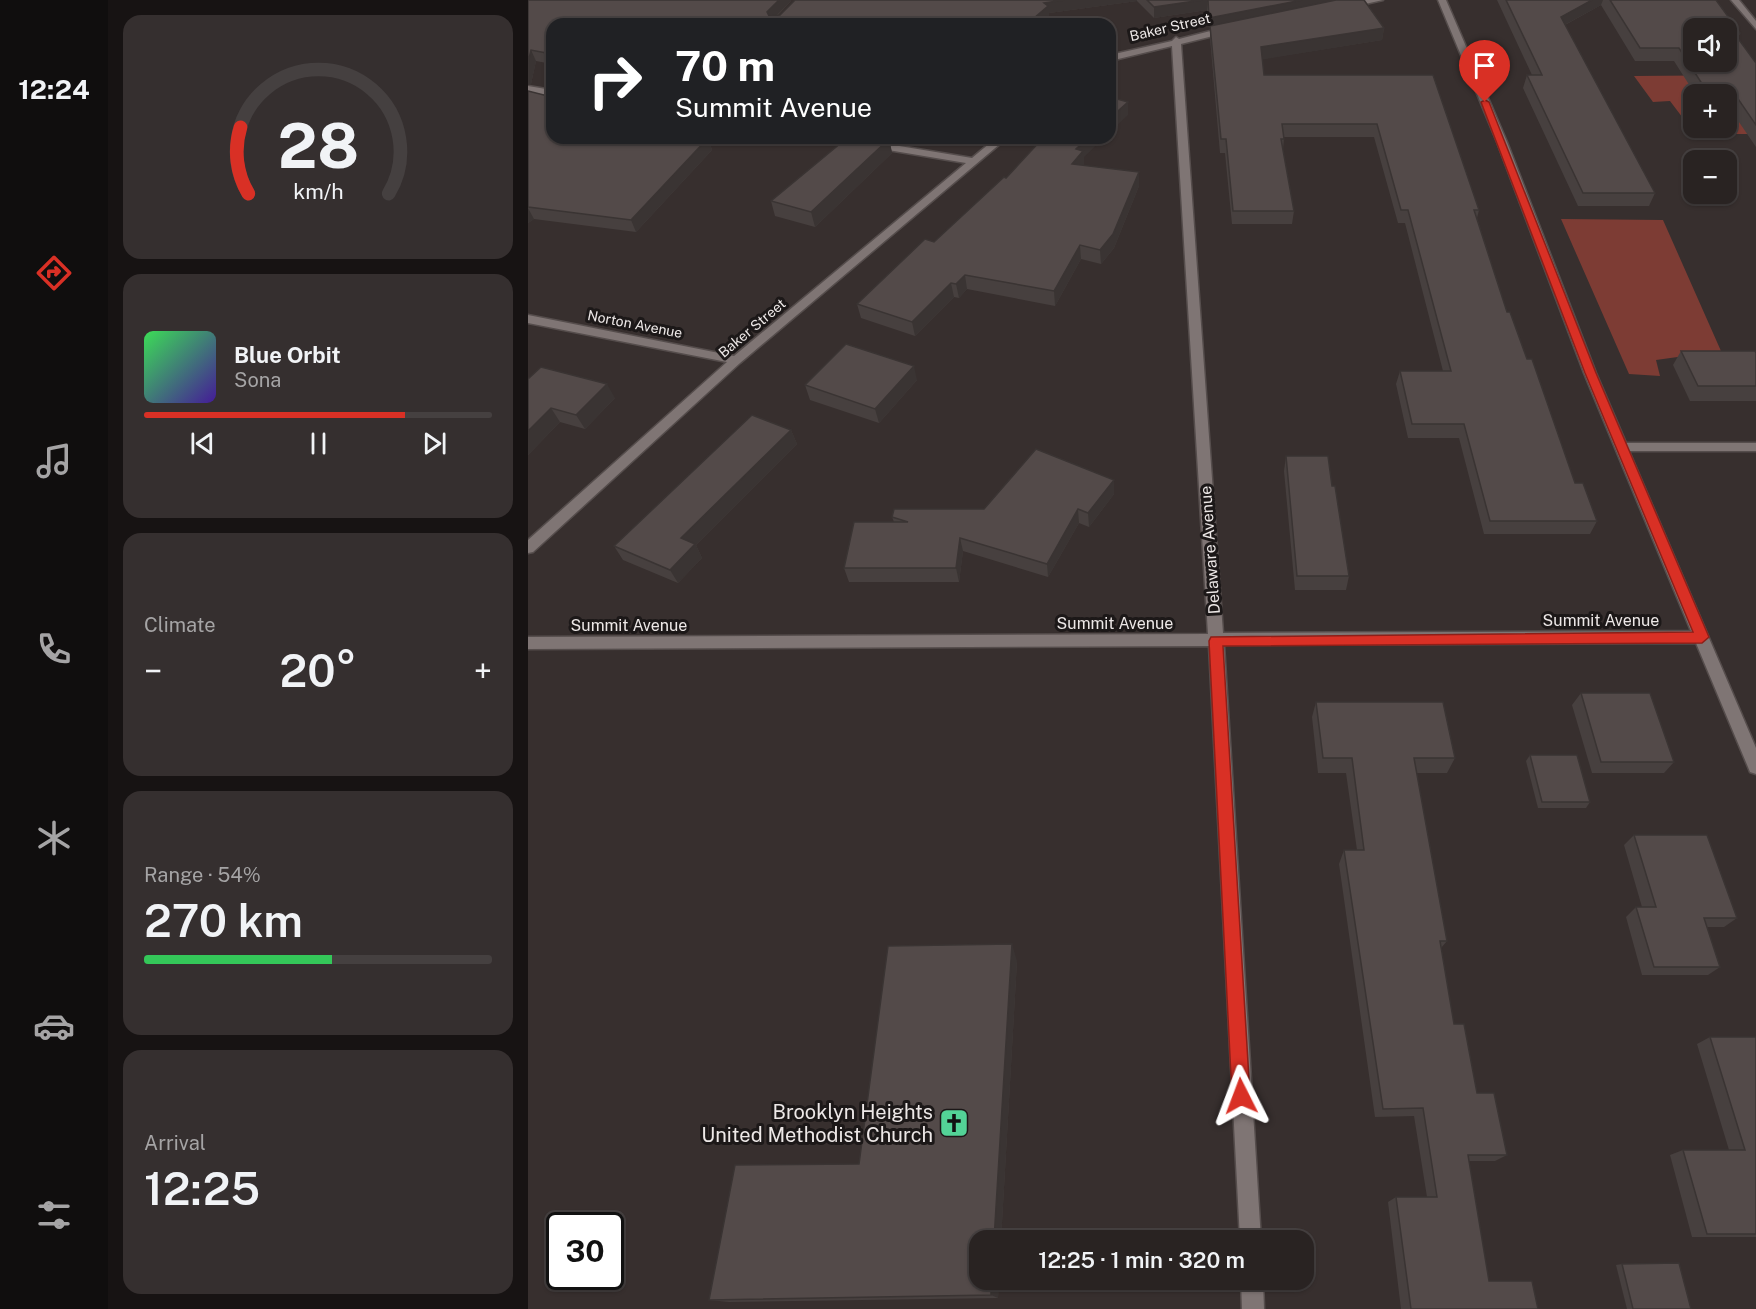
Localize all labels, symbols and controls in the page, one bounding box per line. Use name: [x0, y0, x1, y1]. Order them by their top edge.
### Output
street label: Baker Street: [1128, 10, 1212, 44]
map controls: [1683, 18, 1737, 204]
button: sound: [1683, 18, 1737, 72]
pin: [1459, 40, 1510, 102]
text: 70 m: [675, 41, 775, 90]
icon: right: [576, 42, 654, 120]
icon: arrive: [1468, 49, 1501, 82]
text: 12:24: [18, 73, 90, 105]
button: +: [1683, 84, 1737, 138]
text: Summit Avenue: [675, 91, 872, 123]
text: 28: [277, 109, 359, 182]
button: −: [1683, 150, 1737, 204]
text: km/h: [293, 179, 343, 204]
icon: directions: [33, 252, 75, 294]
street label: Baker Street: [715, 295, 789, 361]
street label: Norton Avenue: [586, 307, 684, 341]
text: Blue Orbit: [234, 342, 341, 368]
text: Sona: [234, 368, 281, 392]
icon: previous: [186, 427, 219, 460]
icon: pause: [302, 427, 335, 460]
icon: next: [418, 427, 451, 460]
icon: music: [33, 440, 75, 482]
street label: Delaware Avenue: [1196, 485, 1224, 615]
street label: Summit Avenue: [1543, 611, 1659, 630]
text: Climate: [144, 613, 216, 637]
street label: Summit Avenue: [1057, 614, 1173, 633]
street label: Summit Avenue: [571, 616, 687, 635]
icon: phone: [33, 628, 75, 670]
text: 20°: [279, 644, 357, 697]
text: −: [144, 652, 162, 690]
text: +: [474, 652, 492, 690]
icon: climate: [33, 817, 75, 859]
text: Range · 54%: [144, 863, 261, 887]
text: 270 km: [144, 894, 303, 947]
icon: car: [33, 1005, 75, 1047]
position arrow: [1209, 1064, 1273, 1128]
place label: Brooklyn Heights United Methodist Church: [701, 1100, 933, 1147]
church icon: Brooklyn Heights United Methodist Church: [938, 1107, 970, 1139]
text: Arrival: [144, 1131, 206, 1155]
text: 12:25: [144, 1162, 260, 1215]
icon: filters: [33, 1194, 75, 1236]
speed limit sign: 30: [546, 1212, 624, 1290]
text: 12:25 · 1 min · 320 m: [1038, 1247, 1245, 1273]

